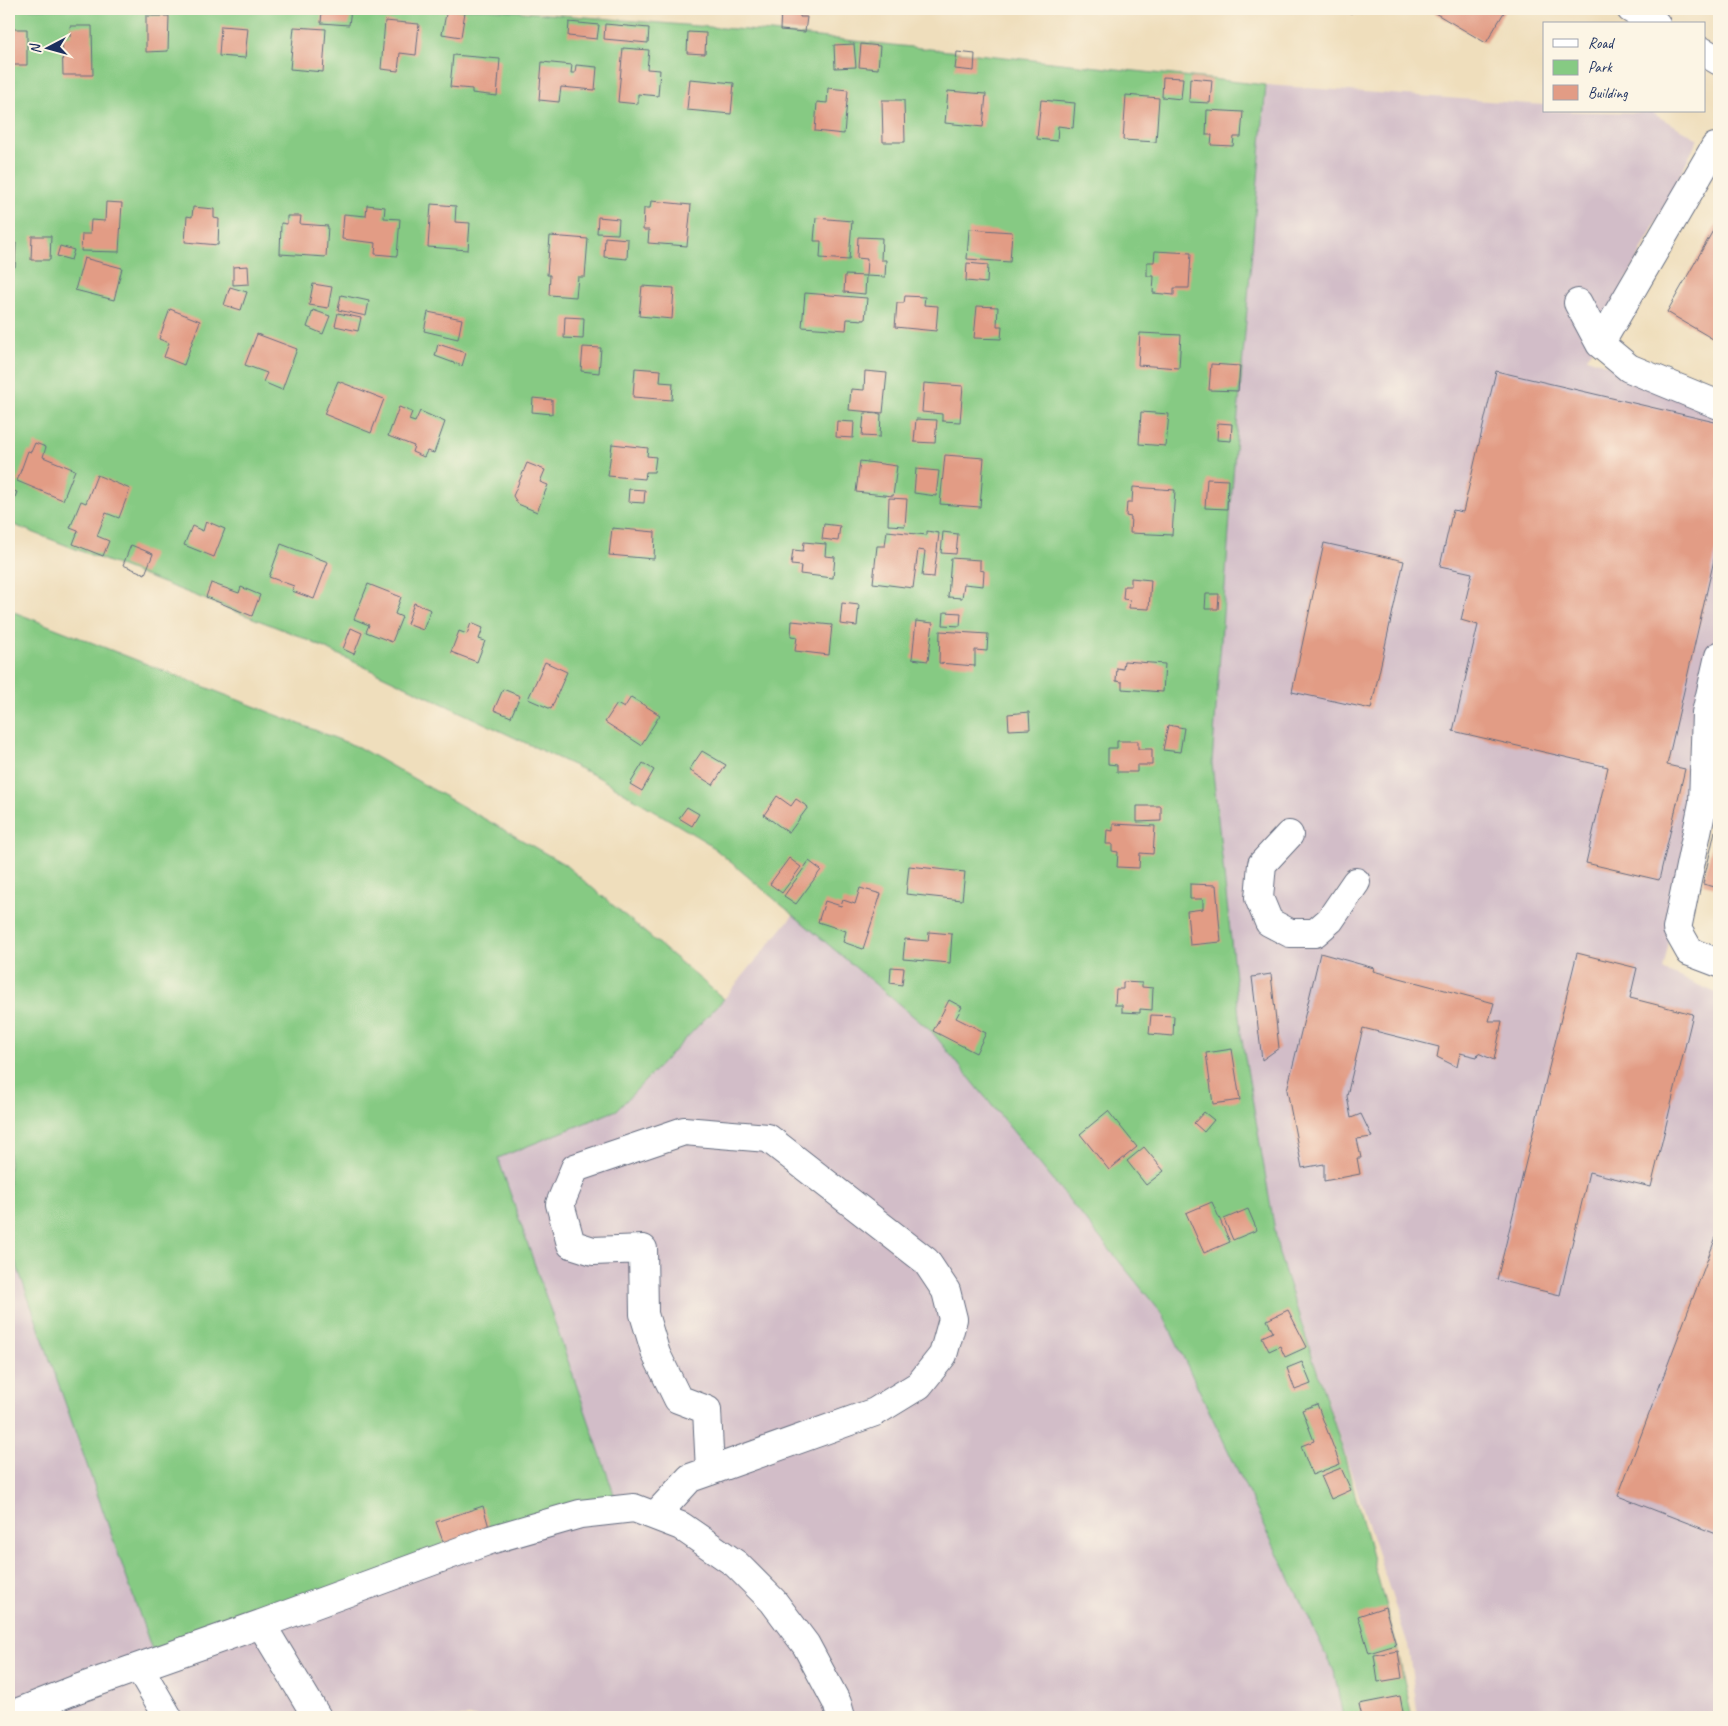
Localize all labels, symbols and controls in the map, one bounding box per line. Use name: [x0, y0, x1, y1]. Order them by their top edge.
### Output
north arrow: [22, 22, 72, 72]
legend: [1543, 22, 1706, 112]
text: Road: [1588, 34, 1615, 53]
text: N: [26, 42, 44, 55]
text: Park: [1588, 58, 1613, 77]
text: Building: [1588, 84, 1628, 103]

